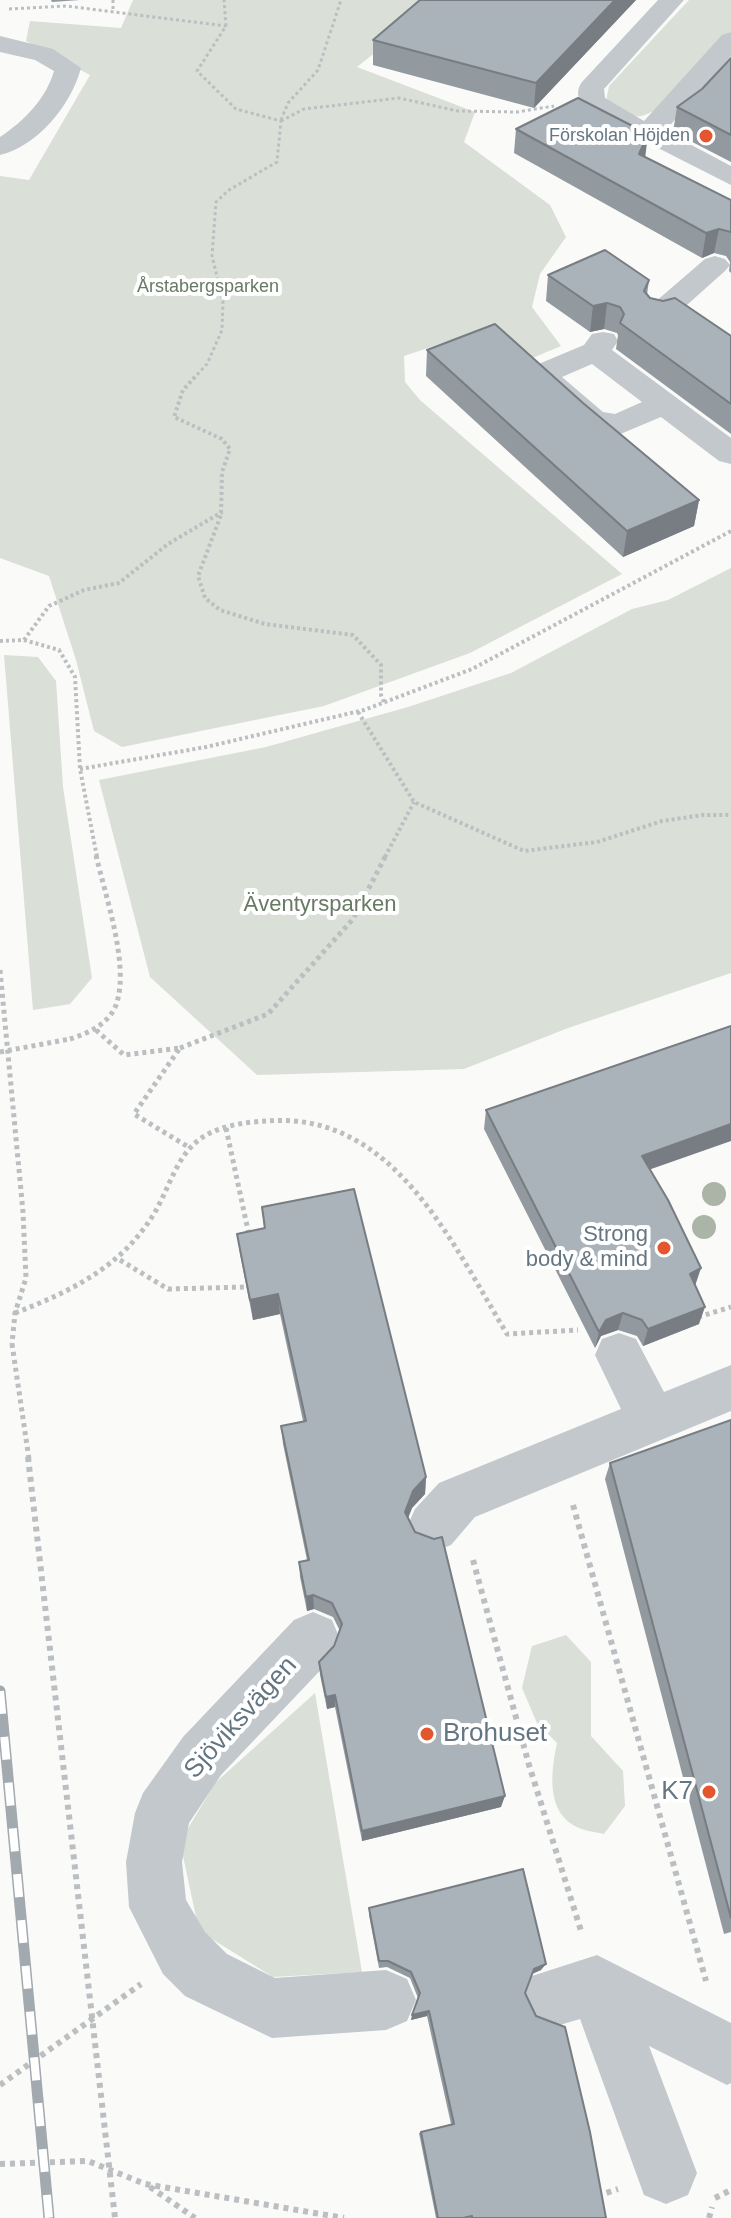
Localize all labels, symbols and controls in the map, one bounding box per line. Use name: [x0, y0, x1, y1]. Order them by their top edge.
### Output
place label: Förskolan Höjden: [549, 125, 690, 147]
marker: Förskolan Höjden: [697, 127, 715, 145]
park label: Årstabergsparken: [137, 276, 279, 298]
park label: Äventyrsparken: [244, 892, 396, 918]
place label: Strong body & mind: [526, 1222, 648, 1274]
marker: Strong body & mind: [655, 1239, 673, 1257]
street label: Sjöviksvägen: [178, 1651, 304, 1785]
place label: Brohuset: [443, 1718, 547, 1750]
marker: Brohuset: [418, 1725, 436, 1743]
place label: K7: [661, 1776, 693, 1808]
marker: K7: [700, 1783, 718, 1801]

